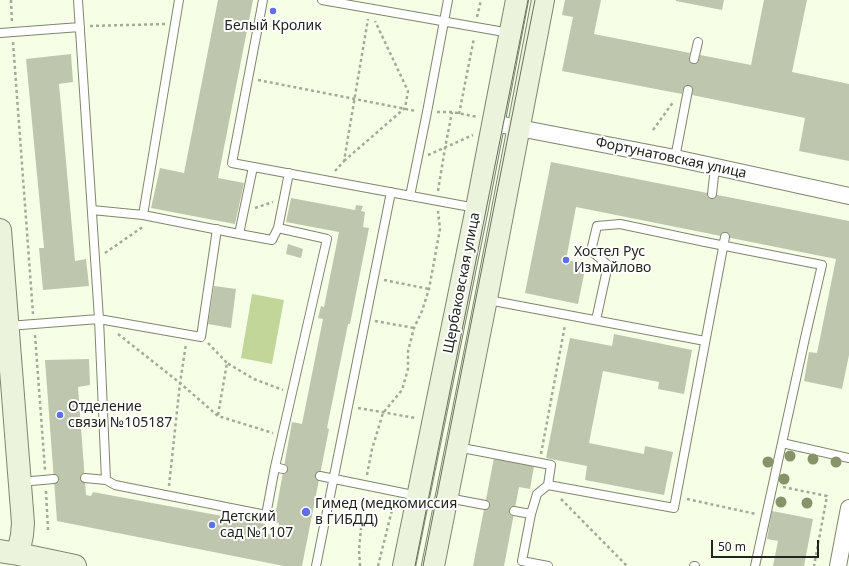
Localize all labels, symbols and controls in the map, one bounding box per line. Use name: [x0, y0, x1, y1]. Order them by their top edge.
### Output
marker: Белый Кролик: [268, 6, 278, 16]
place label: Белый Кролик: [224, 18, 322, 34]
street label: Фортунатовская улица: [594, 134, 748, 182]
street label: Щербаковская улица: [440, 211, 484, 355]
place label: Хостел Рус Измайлово: [574, 244, 651, 276]
marker: Хостел Рус Измайлово: [561, 255, 571, 265]
place label: Отделение связи №105187: [68, 399, 172, 432]
marker: Отделение связи №105187: [55, 410, 65, 420]
place label: Гимед (медкомиссия в ГИБДД): [315, 496, 457, 528]
marker: Гимед (медкомиссия в ГИБДД): [300, 506, 312, 518]
place label: Детский сад №1107: [220, 509, 293, 542]
marker: Детский сад №1107: [207, 520, 217, 530]
scale bar: [713, 532, 821, 558]
text: 50 m: [718, 538, 746, 555]

